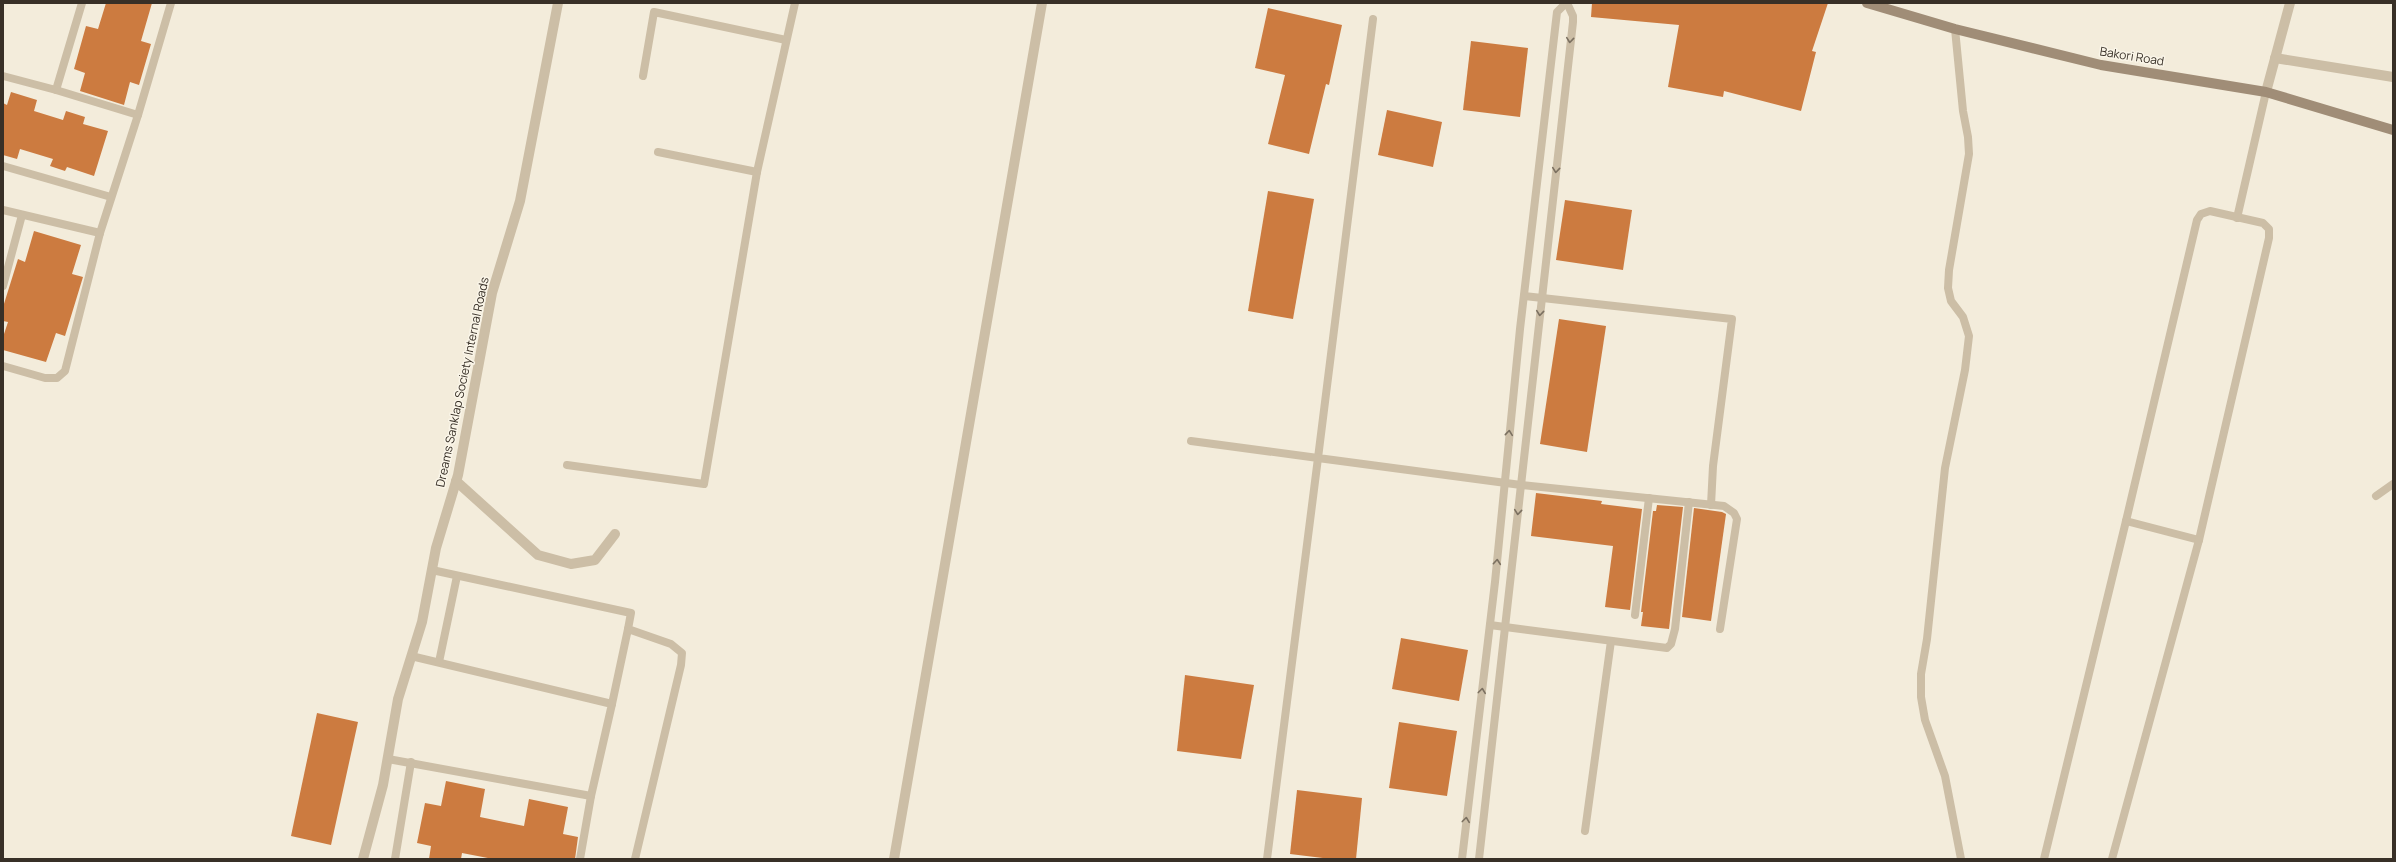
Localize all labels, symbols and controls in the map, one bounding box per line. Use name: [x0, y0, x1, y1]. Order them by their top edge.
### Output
one-way arrow: [1566, 37, 1575, 43]
street label: Bakori Road: [2099, 43, 2165, 69]
one-way arrow: [1552, 167, 1561, 173]
street label: Dreams Sanklap Society Internal Roads: [431, 275, 493, 489]
one-way arrow: [1536, 310, 1545, 316]
one-way arrow: [1505, 430, 1514, 436]
one-way arrow: [1514, 508, 1523, 515]
one-way arrow: [1492, 559, 1501, 565]
one-way arrow: [1477, 688, 1486, 694]
one-way arrow: [1462, 817, 1471, 823]

